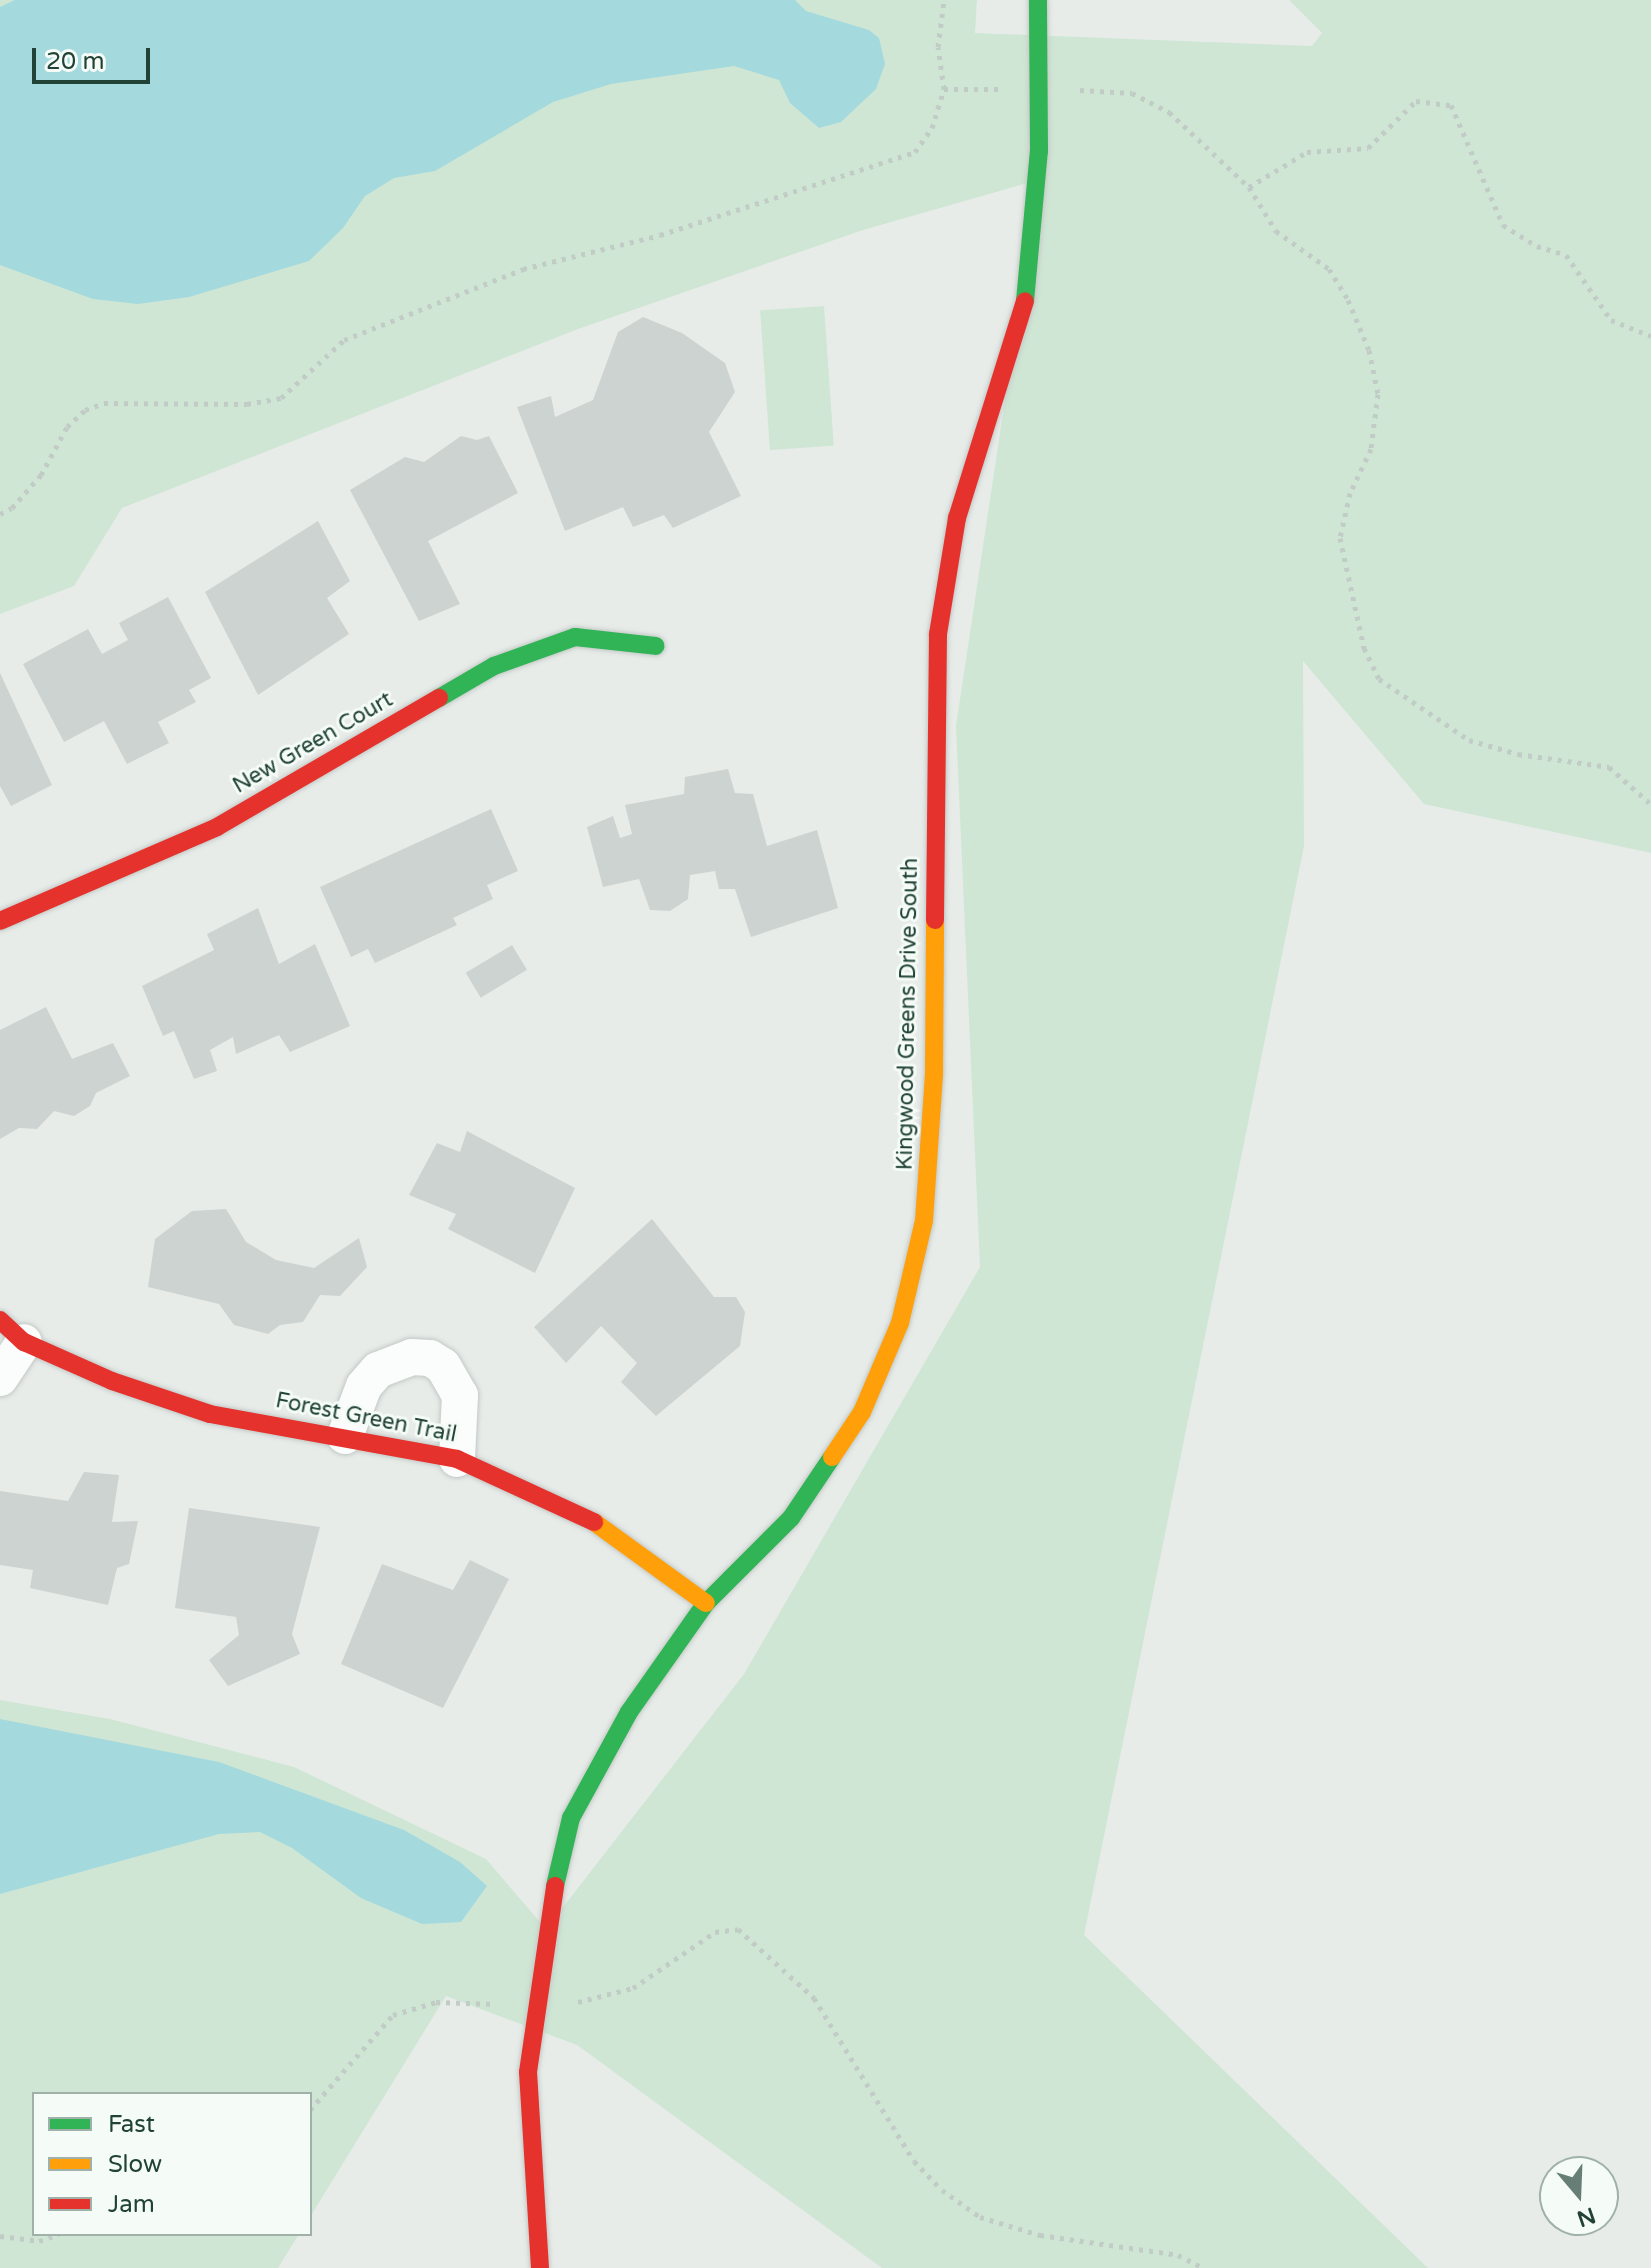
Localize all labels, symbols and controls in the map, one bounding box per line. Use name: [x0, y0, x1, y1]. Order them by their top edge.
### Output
scale bar: [36, 32, 154, 82]
text: 20 m: [46, 47, 104, 76]
street label: New Green Court: [228, 687, 398, 799]
street label: Kingwood Greens Drive South: [892, 858, 924, 1170]
street label: Forest Green Trail: [273, 1388, 459, 1448]
legend: [32, 2092, 312, 2236]
text: Fast: [108, 2110, 155, 2139]
text: Slow: [108, 2150, 162, 2179]
north arrow: [1539, 2156, 1619, 2236]
text: Jam: [108, 2190, 155, 2219]
text: N: [1574, 2202, 1599, 2232]

